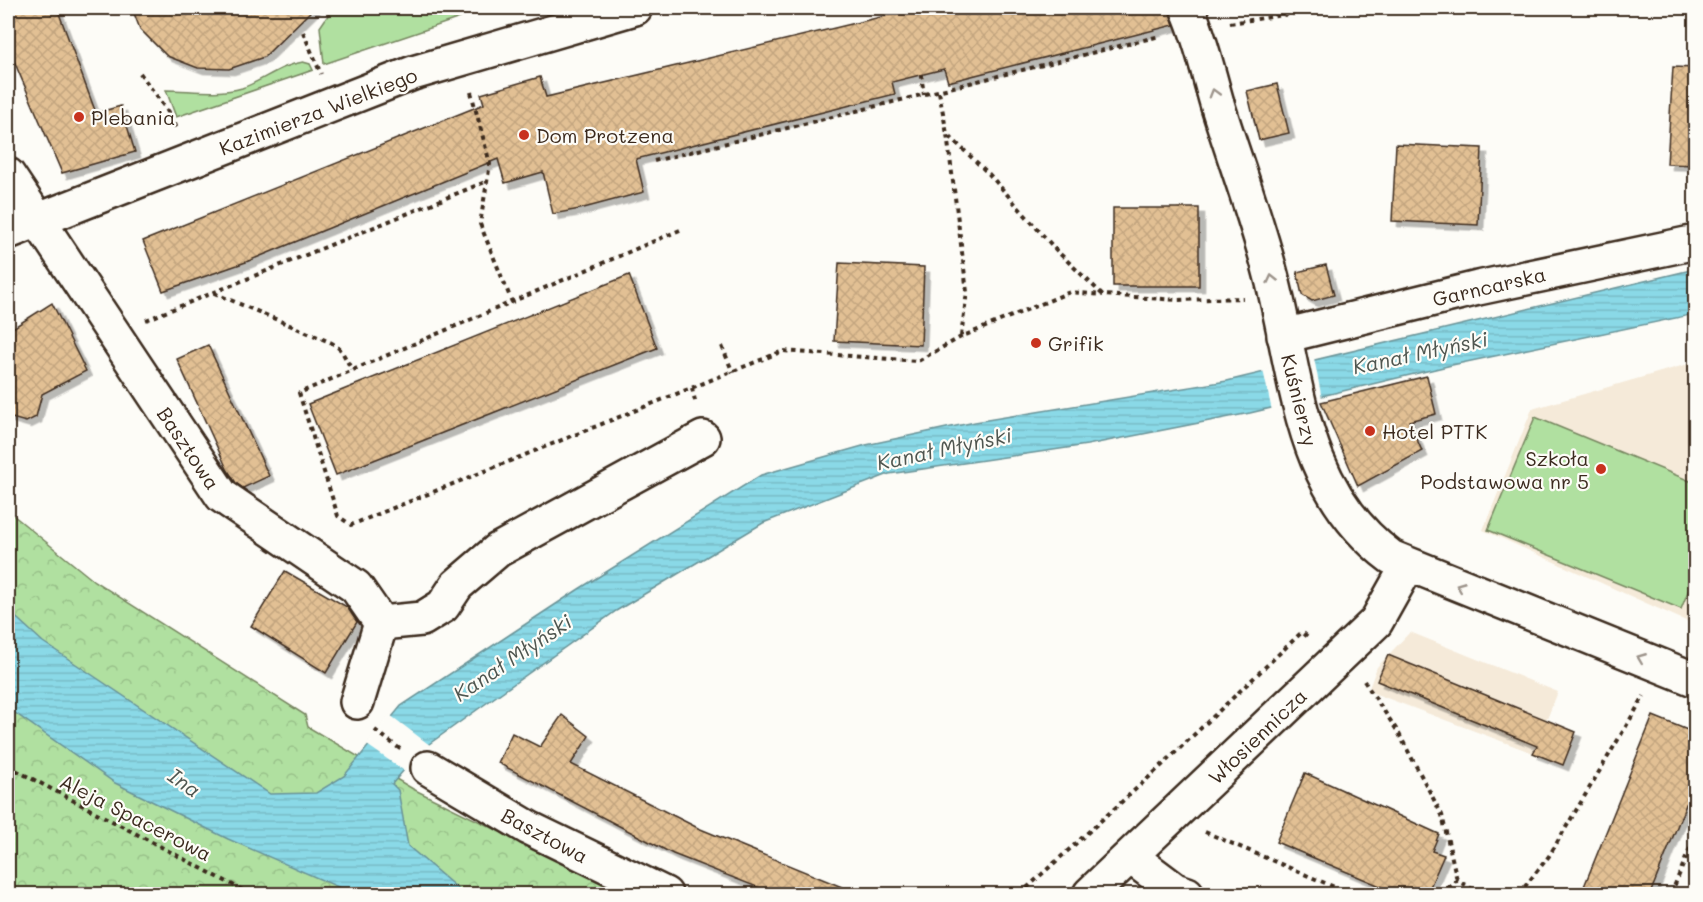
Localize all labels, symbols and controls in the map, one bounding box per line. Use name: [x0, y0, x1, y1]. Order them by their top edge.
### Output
street label: Kazimierza Wielkiego: [215, 61, 421, 161]
one-way arrow: [1209, 88, 1221, 98]
place label: Plebania: [91, 104, 175, 130]
marker: Plebania: [72, 110, 86, 124]
place label: Dom Protzena: [536, 122, 674, 148]
marker: Dom Protzena: [517, 128, 531, 142]
street label: Garncarska: [1430, 260, 1548, 312]
one-way arrow: [1266, 274, 1279, 284]
water label: Kanał Młyński: [1350, 324, 1491, 379]
place label: Grifik: [1048, 330, 1104, 356]
marker: Grifik: [1029, 336, 1043, 350]
street label: Kuśnierzy: [1276, 351, 1324, 449]
street label: Basztowa: [152, 402, 226, 494]
place label: Hotel PTTK: [1382, 418, 1487, 444]
water label: Kanał Młyński: [874, 420, 1015, 475]
marker: Hotel PTTK: [1363, 424, 1377, 438]
place label: Szkoła Podstawowa nr 5: [1420, 445, 1589, 494]
marker: Szkoła Podstawowa nr 5: [1594, 462, 1608, 476]
one-way arrow: [1455, 581, 1466, 593]
water label: Kanał Młyński: [447, 607, 577, 707]
one-way arrow: [1636, 653, 1647, 665]
street label: Włosiennicza: [1202, 682, 1312, 790]
water label: Ina: [163, 761, 207, 803]
street label: Aleja Spacerowa: [56, 768, 216, 866]
street label: Basztowa: [497, 801, 593, 869]

